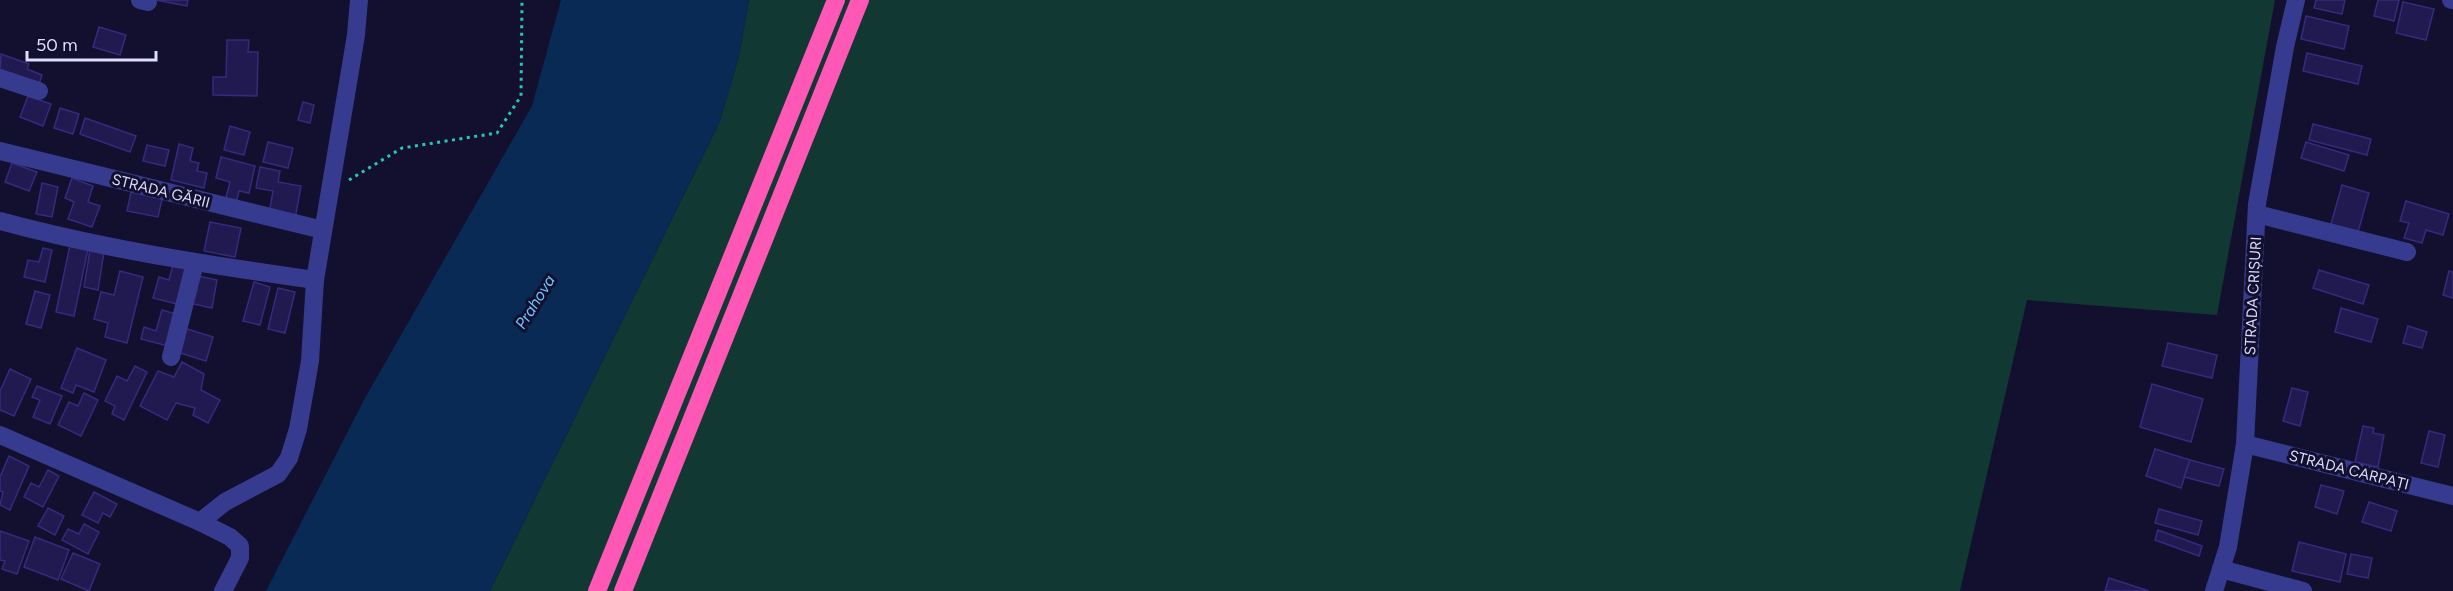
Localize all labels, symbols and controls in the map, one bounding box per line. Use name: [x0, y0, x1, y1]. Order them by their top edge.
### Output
scale bar: [27, 24, 156, 62]
text: 50 m: [36, 34, 78, 56]
street label: STRADA GĂRII: [110, 170, 212, 212]
street label: STRADA CRIȘURI: [2241, 236, 2265, 356]
water label: Prahova: [511, 272, 559, 332]
street label: STRADA CARPAȚI: [2287, 446, 2411, 494]

